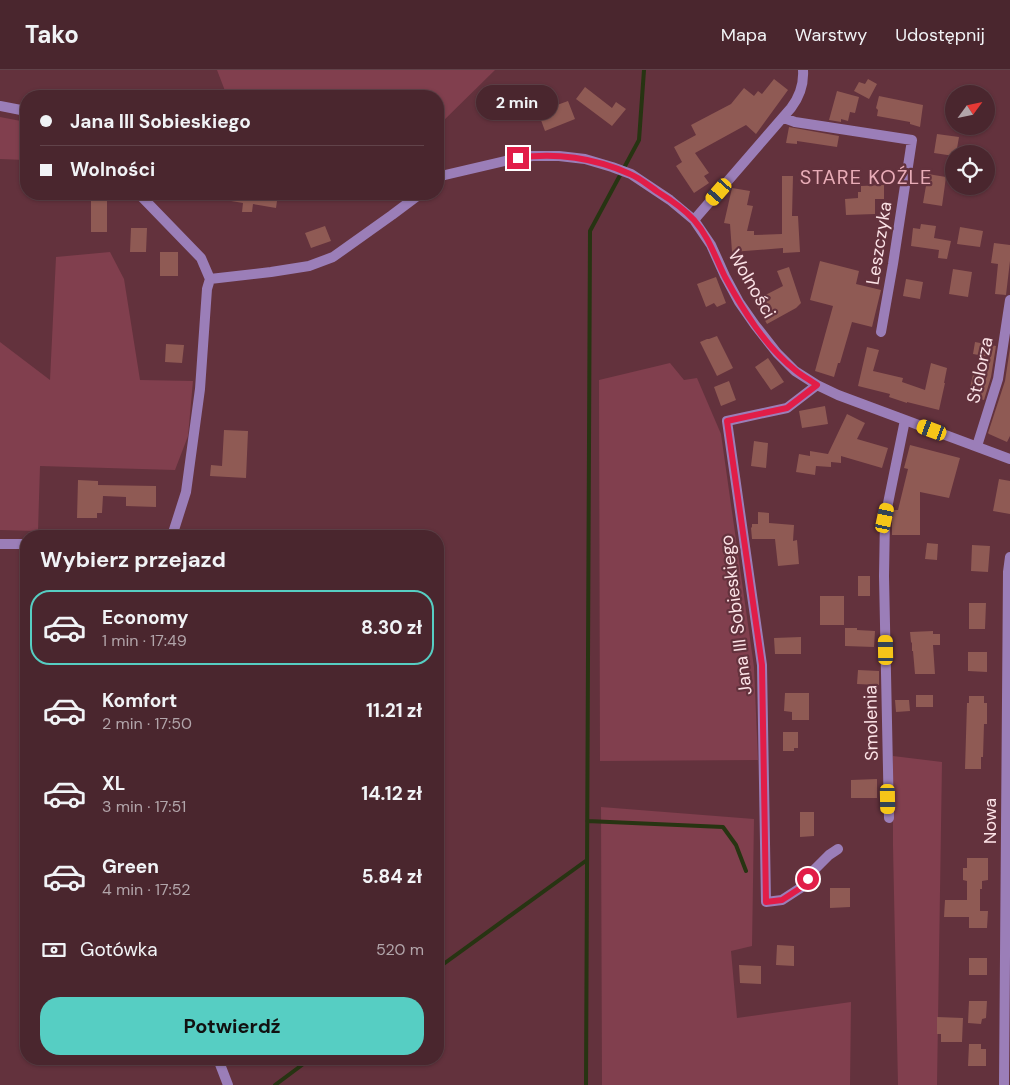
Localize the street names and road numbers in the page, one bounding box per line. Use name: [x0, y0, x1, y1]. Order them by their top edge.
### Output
street label: Leszczyka: [861, 200, 897, 286]
street label: Wolności: [723, 245, 781, 323]
street label: Stolorza: [961, 335, 999, 405]
street label: Jana III Sobieskiego: [714, 534, 758, 696]
street label: Smolenia: [858, 685, 884, 761]
street label: Nowa: [978, 798, 1002, 844]

